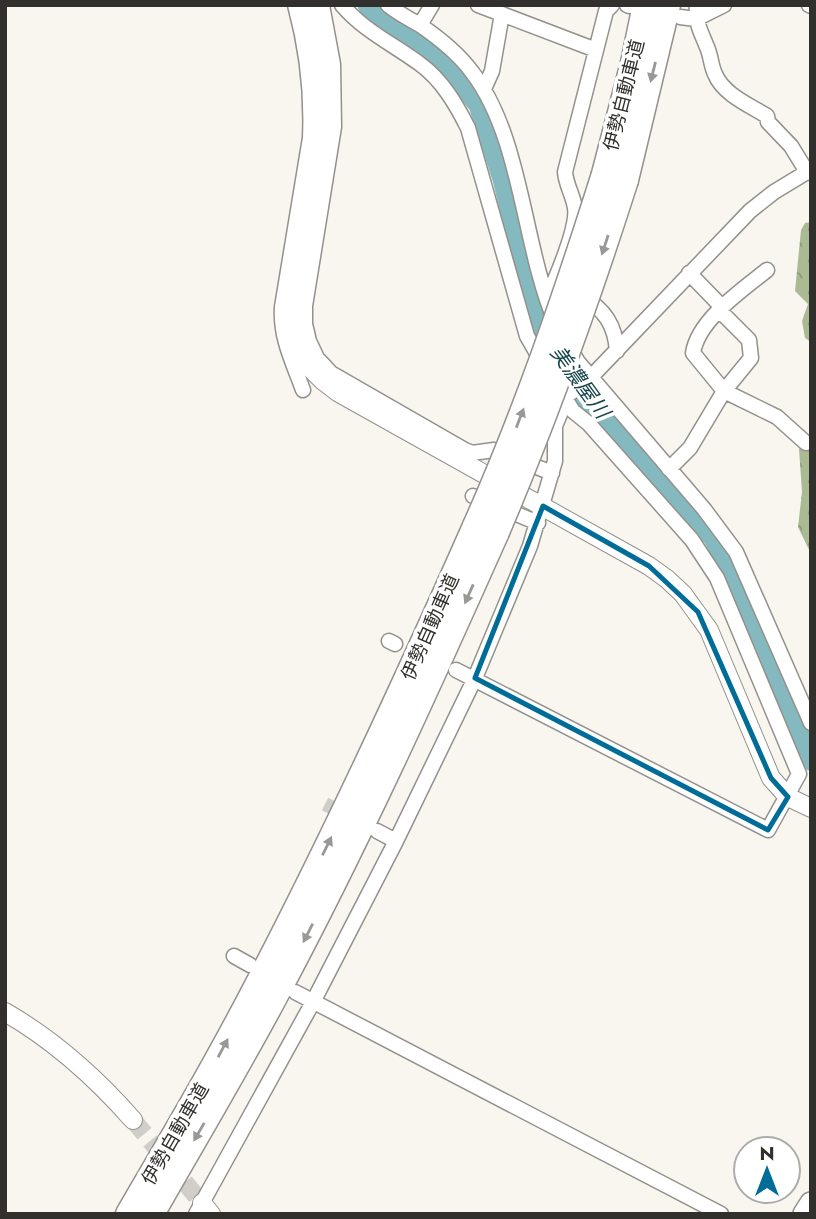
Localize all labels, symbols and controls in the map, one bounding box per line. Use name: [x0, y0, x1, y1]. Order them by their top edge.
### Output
street label: 伊勢自動車道: [597, 36, 651, 154]
one-way arrow: [647, 61, 658, 83]
one-way arrow: [599, 235, 610, 256]
water label: 美濃屋川: [543, 339, 618, 426]
one-way arrow: [514, 408, 525, 429]
street label: 伊勢自動車道: [394, 569, 466, 685]
one-way arrow: [463, 584, 474, 605]
one-way arrow: [322, 836, 333, 856]
one-way arrow: [303, 923, 315, 943]
one-way arrow: [217, 1038, 229, 1058]
street label: 伊勢自動車道: [135, 1078, 215, 1190]
one-way arrow: [193, 1122, 205, 1142]
north arrow: [732, 1135, 802, 1205]
text: N: [759, 1140, 775, 1167]

